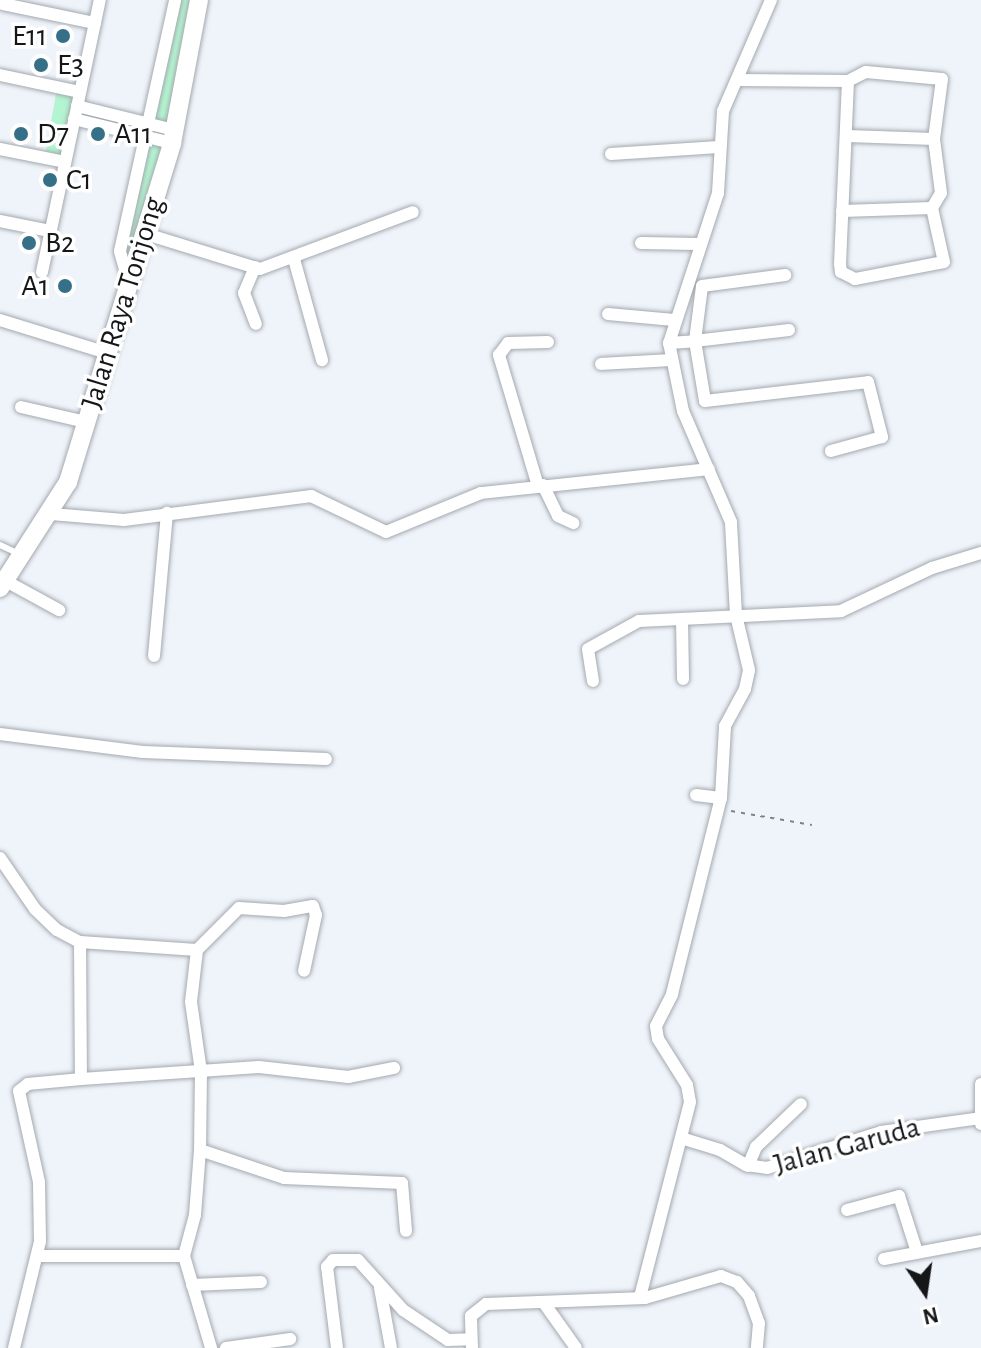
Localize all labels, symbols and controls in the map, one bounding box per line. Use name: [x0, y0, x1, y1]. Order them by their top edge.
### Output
place label: E11: [12, 18, 47, 54]
marker: E11: [54, 27, 72, 45]
place label: E3: [57, 47, 84, 83]
marker: E3: [32, 56, 50, 74]
place label: D7: [37, 116, 69, 152]
place label: A11: [114, 116, 152, 152]
marker: D7: [12, 125, 30, 143]
marker: A11: [89, 125, 107, 143]
place label: C1: [66, 162, 92, 198]
marker: C1: [41, 171, 59, 189]
street label: Jalan Raya Tonjong: [74, 193, 172, 413]
place label: B2: [45, 225, 75, 261]
marker: B2: [20, 234, 38, 252]
place label: A1: [21, 268, 49, 304]
marker: A1: [56, 277, 74, 295]
street label: Jalan Garuda: [770, 1109, 924, 1183]
north arrow: [885, 1252, 965, 1332]
text: N: [920, 1303, 940, 1328]

